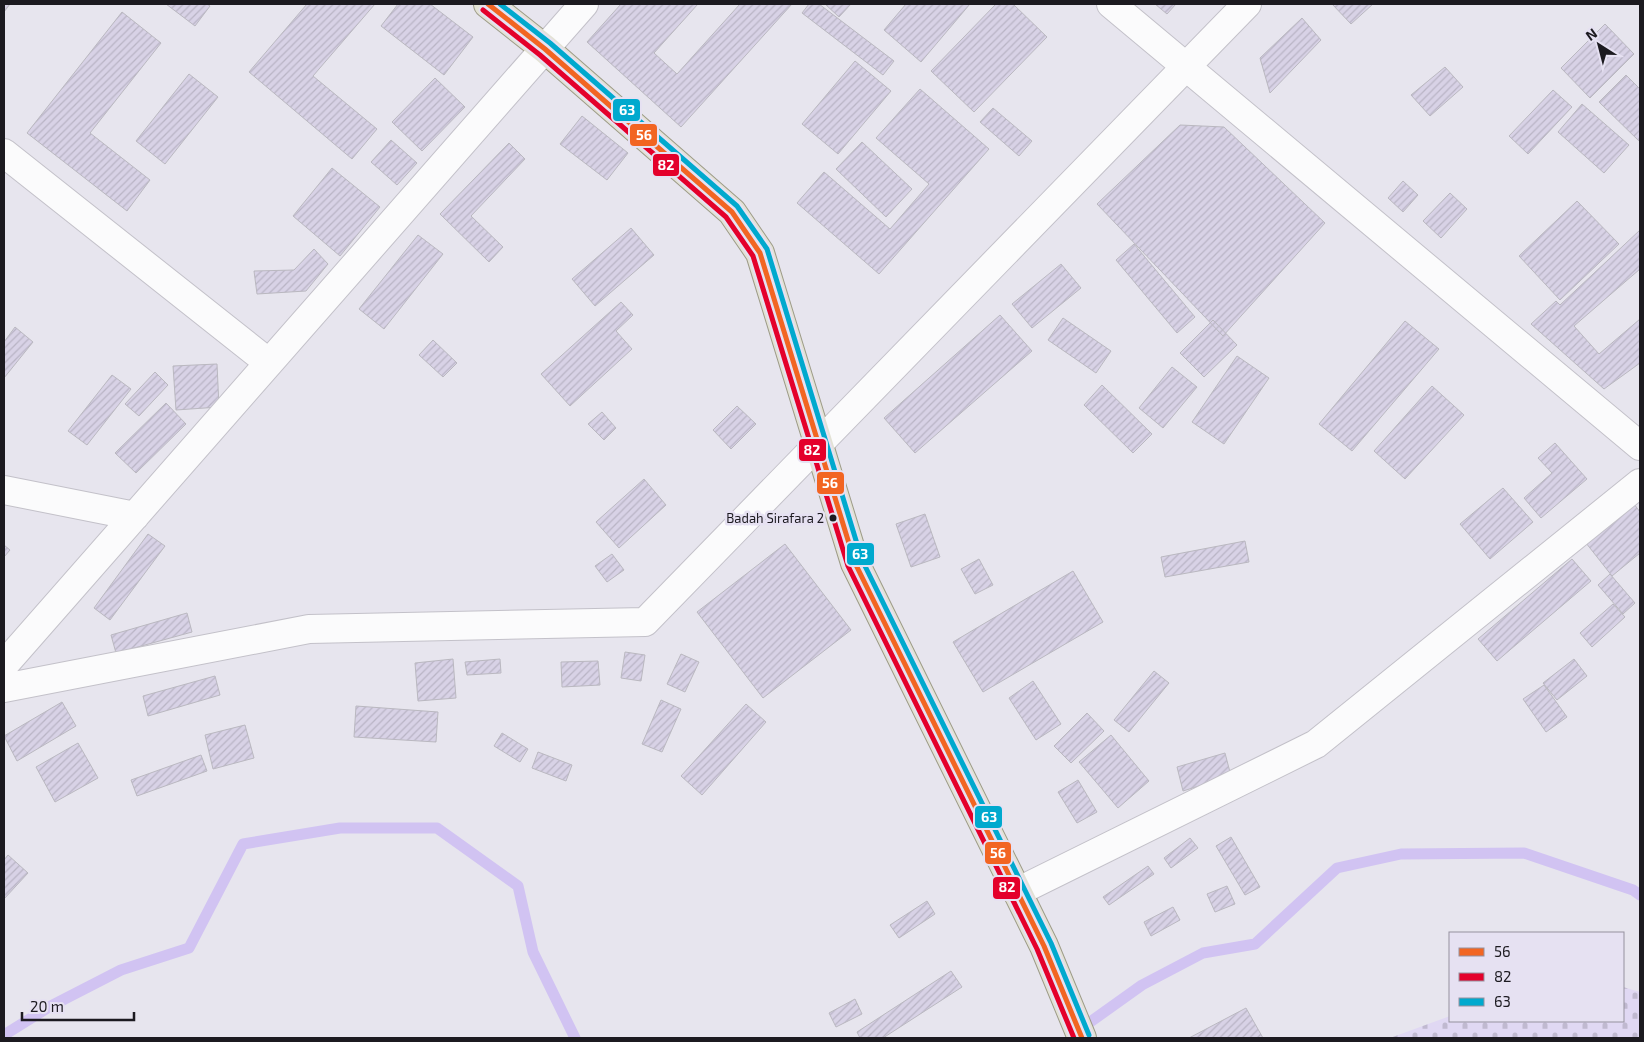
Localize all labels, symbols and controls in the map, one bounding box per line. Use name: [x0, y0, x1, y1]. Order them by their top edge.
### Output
north arrow: [1574, 20, 1624, 70]
text: N: [1582, 24, 1600, 44]
line badge: 63: [612, 98, 641, 122]
text: 63: [619, 101, 635, 118]
line badge: 56: [629, 123, 658, 147]
text: 56: [636, 126, 652, 143]
line badge: 82: [652, 153, 680, 177]
text: 82: [658, 156, 674, 173]
line badge: 82: [798, 438, 827, 462]
text: 82: [804, 441, 820, 458]
line badge: 56: [816, 471, 845, 495]
text: 56: [822, 474, 838, 491]
place label: Badah Sirafara 2: [726, 510, 824, 526]
marker: Badah Sirafara 2: [828, 513, 838, 523]
line badge: 63: [846, 542, 875, 566]
text: 63: [852, 545, 868, 562]
line badge: 63: [974, 805, 1003, 829]
text: 63: [981, 808, 997, 825]
line badge: 56: [984, 841, 1012, 865]
text: 56: [990, 844, 1006, 861]
line badge: 82: [992, 876, 1021, 900]
text: 82: [999, 878, 1015, 895]
legend: [1449, 932, 1624, 1022]
text: 56: [1494, 942, 1511, 960]
text: 82: [1494, 967, 1512, 985]
scale bar: [22, 990, 135, 1022]
text: 63: [1494, 992, 1511, 1010]
text: 20 m: [30, 997, 64, 1015]

